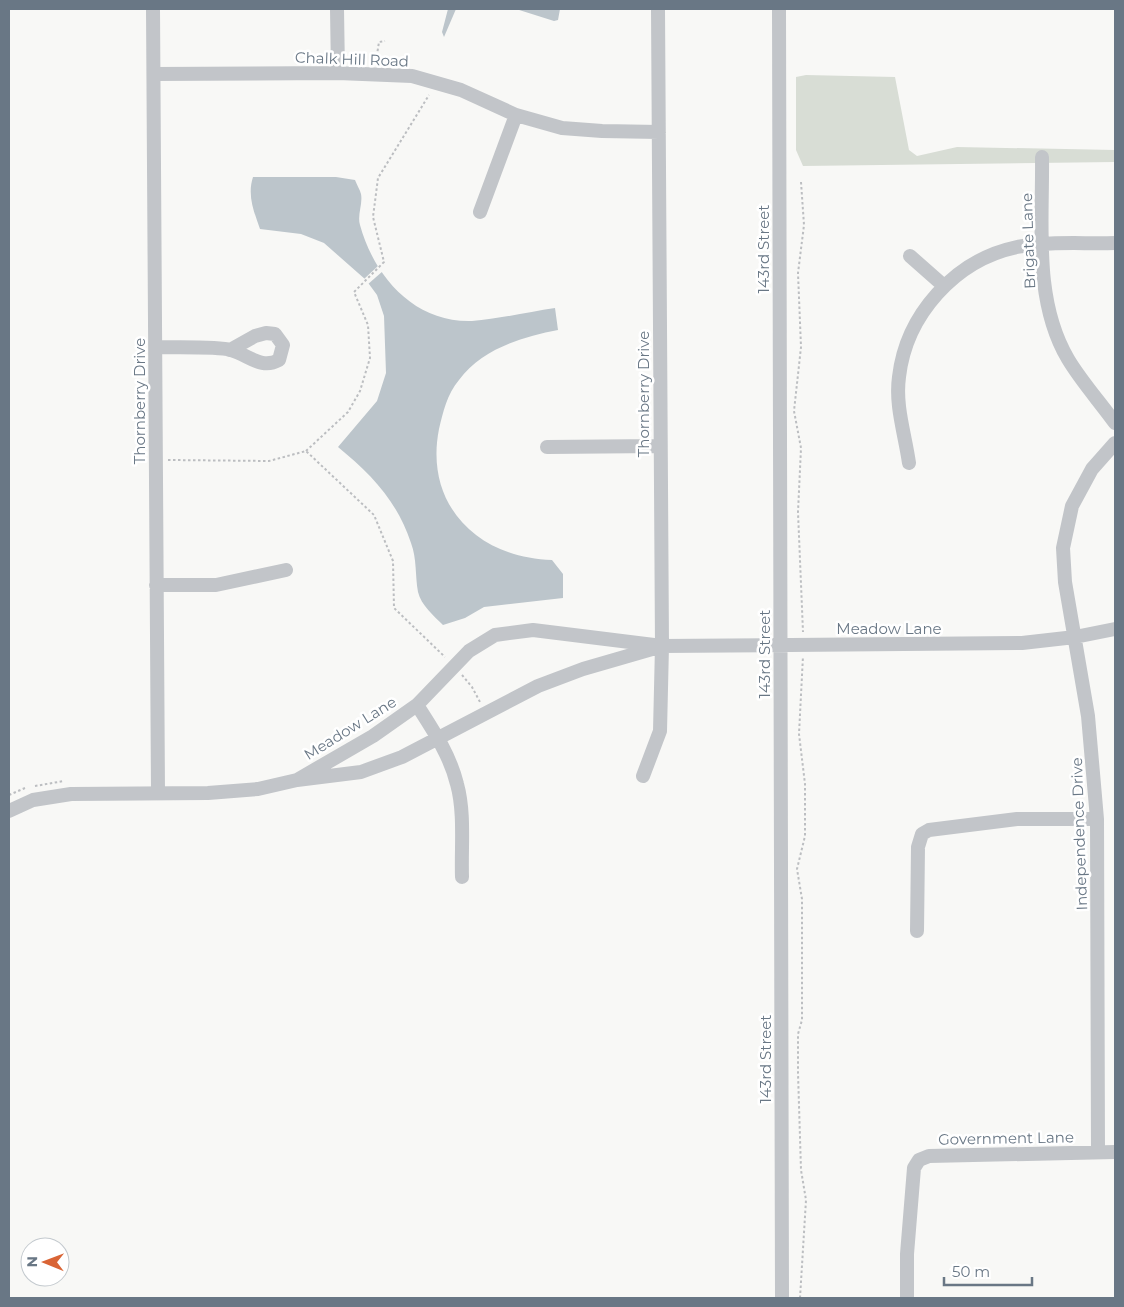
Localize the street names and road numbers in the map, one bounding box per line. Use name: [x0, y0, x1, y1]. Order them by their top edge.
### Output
street label: Chalk Hill Road: [295, 48, 409, 70]
street label: Brigate Lane: [1017, 193, 1039, 289]
street label: 143rd Street: [754, 205, 773, 293]
street label: Thornberry Drive: [634, 331, 653, 457]
street label: Thornberry Drive: [130, 338, 149, 464]
street label: 143rd Street: [755, 610, 774, 698]
street label: Meadow Lane: [836, 619, 942, 638]
street label: Meadow Lane: [300, 692, 400, 764]
street label: Independence Drive: [1067, 757, 1091, 911]
street label: 143rd Street: [756, 1015, 775, 1103]
street label: Government Lane: [938, 1127, 1074, 1149]

